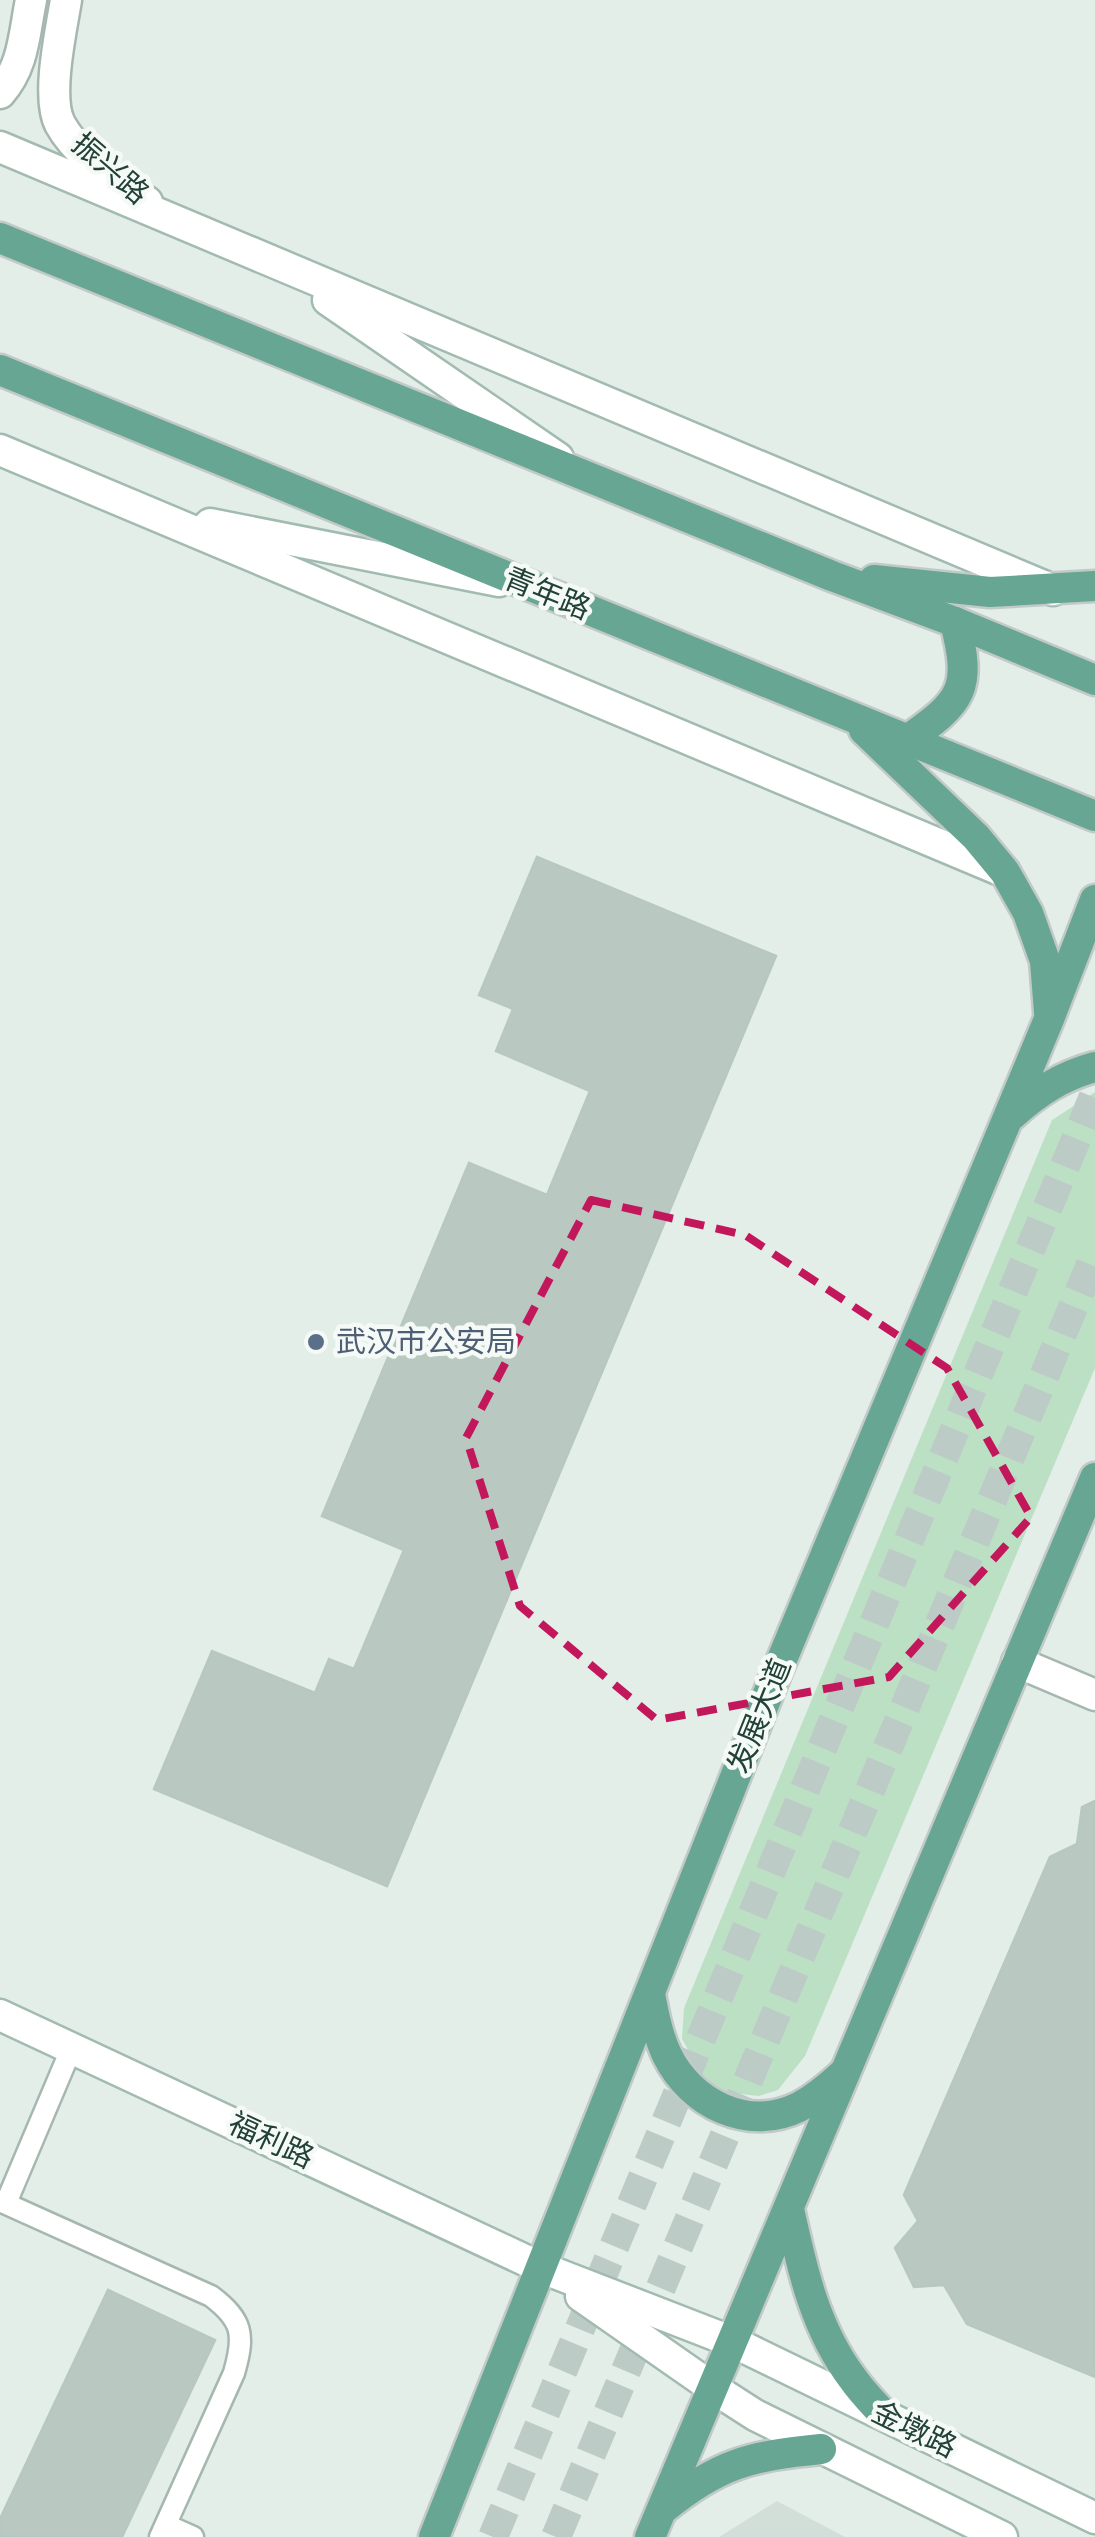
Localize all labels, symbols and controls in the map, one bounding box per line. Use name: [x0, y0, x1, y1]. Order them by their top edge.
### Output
street label: 振兴路: [64, 126, 156, 212]
street label: 青年路: [498, 560, 596, 628]
place label: 武汉市公安局: [336, 1324, 516, 1361]
marker: 武汉市公安局: [305, 1331, 327, 1353]
street label: 发展大道: [720, 1653, 800, 1779]
street label: 福利路: [222, 2105, 320, 2177]
street label: 金墩路: [865, 2394, 963, 2466]

